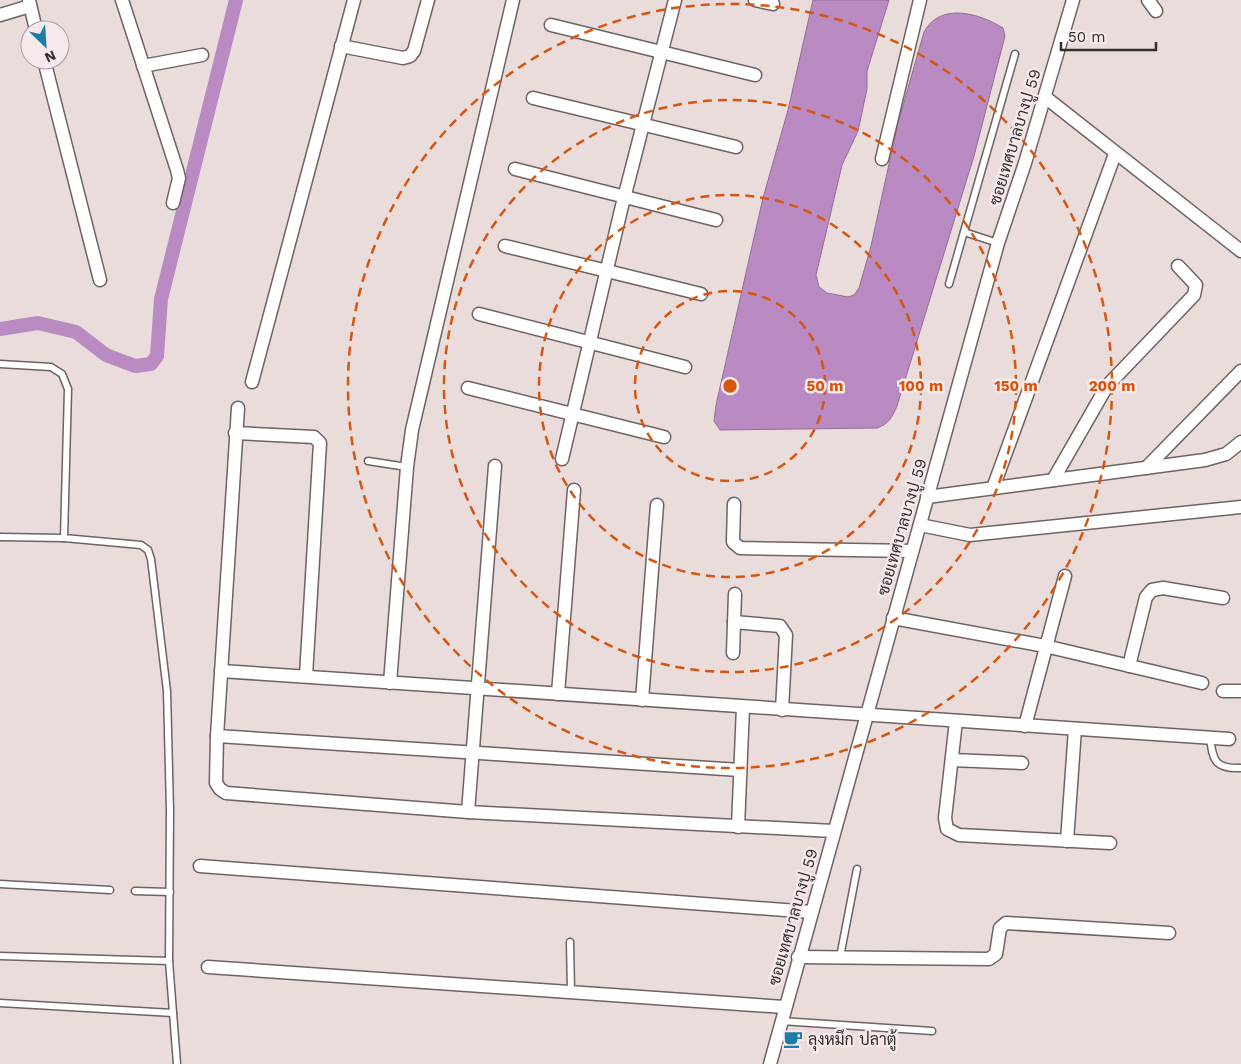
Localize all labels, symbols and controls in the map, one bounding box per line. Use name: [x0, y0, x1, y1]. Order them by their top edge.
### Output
north arrow: [20, 20, 70, 70]
scale bar: [1061, 20, 1156, 52]
text: 50 m: [1068, 28, 1105, 46]
text: N: [42, 47, 59, 66]
street label: ซอยเทศบาลบางปู 59: [985, 67, 1047, 208]
centre of rings: [721, 377, 739, 395]
text: 50 m: [807, 377, 843, 395]
text: 100 m: [899, 377, 943, 395]
text: 150 m: [994, 377, 1038, 395]
text: 200 m: [1089, 377, 1135, 395]
street label: ซอยเทศบาลบางปู 59: [873, 456, 933, 598]
street label: ซอยเทศบาลบางปู 59: [764, 846, 824, 988]
cafe icon: ลุงหมึก ปลาตู้: [782, 1028, 804, 1050]
place label: ลุงหมึก ปลาตู้: [808, 1029, 897, 1051]

